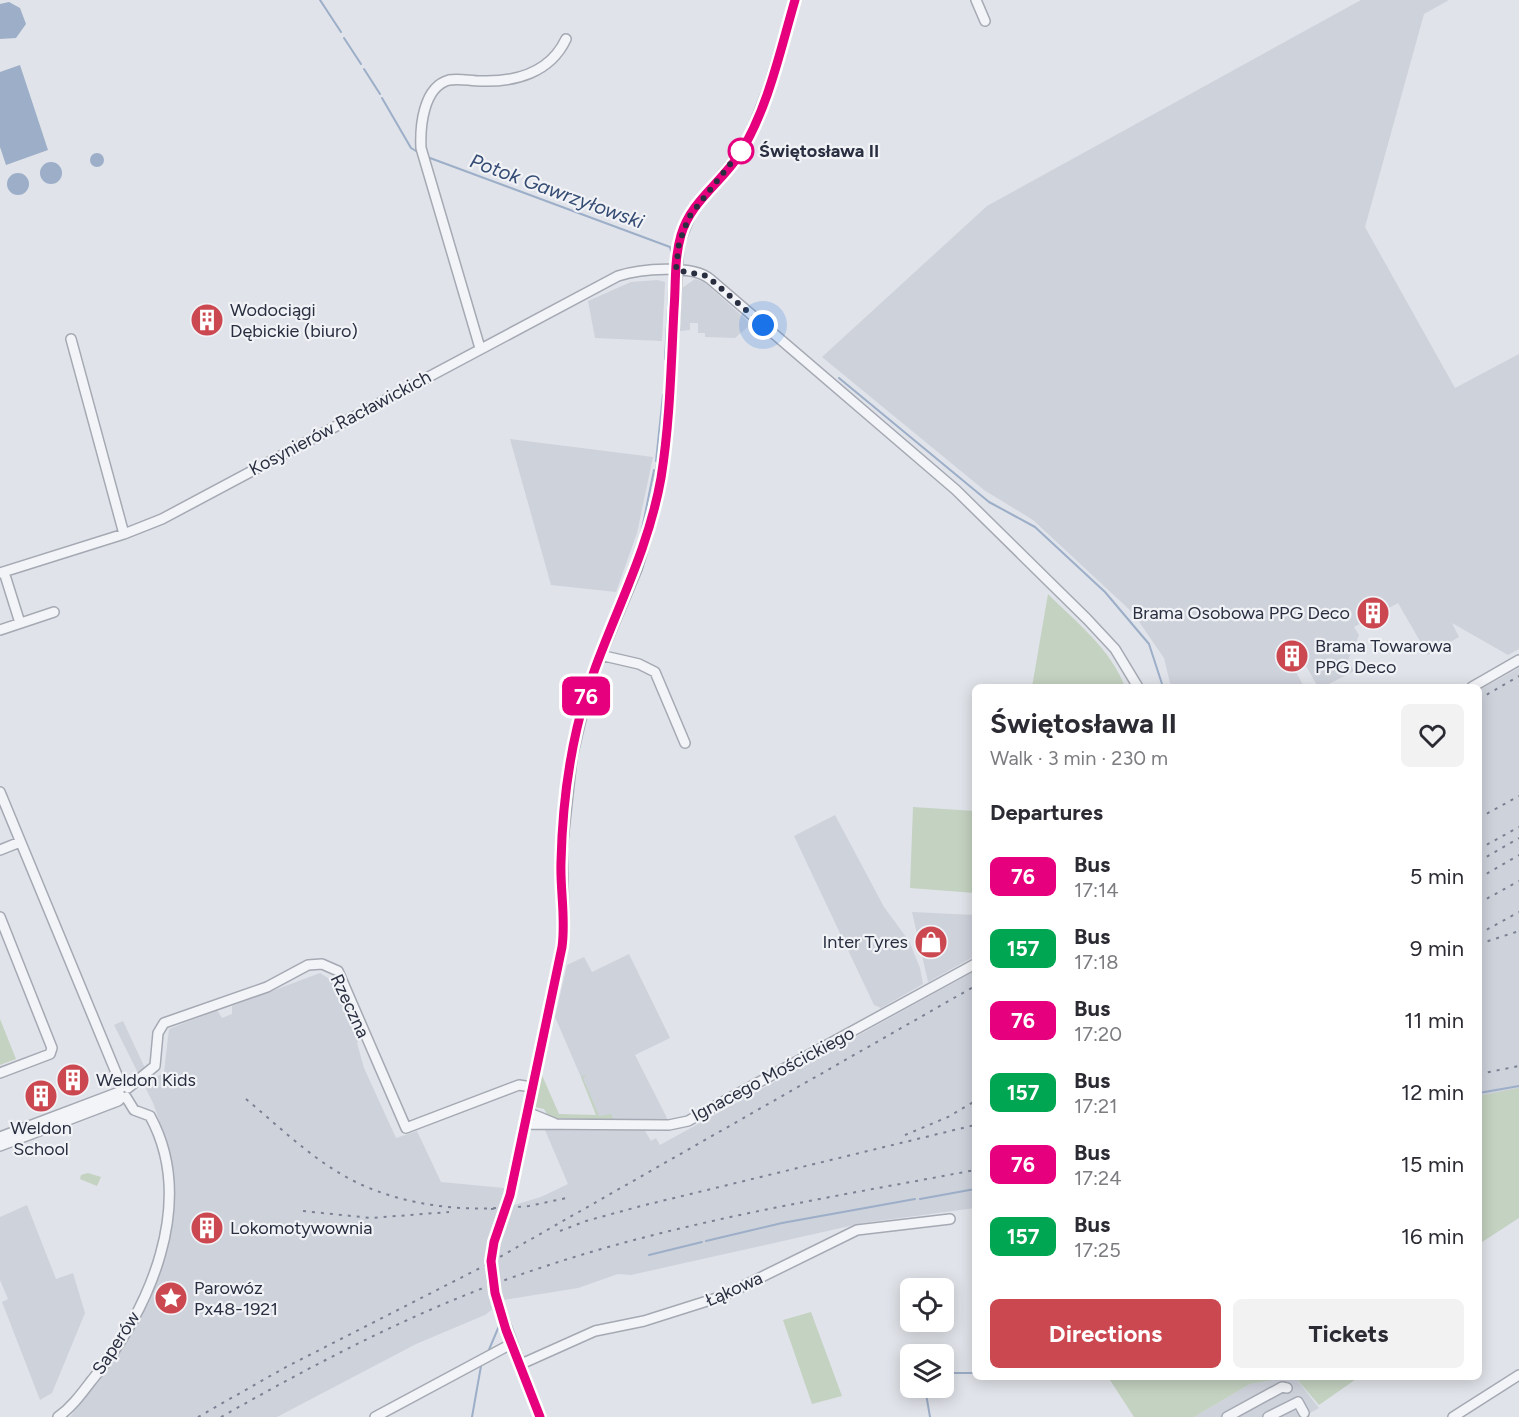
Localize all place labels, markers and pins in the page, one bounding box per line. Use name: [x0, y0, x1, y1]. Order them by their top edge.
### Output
marker: Świętosława II: [728, 138, 754, 164]
place label: Świętosława II: [759, 140, 879, 162]
place label: Wodociągi Dębickie (biuro): [230, 299, 358, 342]
building icon: Wodociągi Dębickie (biuro): [189, 302, 225, 338]
building icon: Brama Osobowa PPG Deco: [1355, 595, 1391, 631]
place label: Brama Osobowa PPG Deco: [1132, 602, 1350, 624]
place label: Brama Towarowa PPG Deco: [1315, 635, 1452, 678]
building icon: Brama Towarowa PPG Deco: [1274, 638, 1310, 674]
shop icon: Inter Tyres: [913, 924, 949, 960]
place label: Inter Tyres: [822, 931, 908, 953]
building icon: Weldon Kids: [55, 1062, 91, 1098]
place label: Weldon Kids: [96, 1069, 196, 1091]
building icon: Weldon School: [23, 1078, 59, 1114]
place label: Weldon School: [10, 1117, 72, 1160]
building icon: Lokomotywownia: [189, 1210, 225, 1246]
place label: Lokomotywownia: [230, 1217, 372, 1239]
place label: Parowóz Px48-1921: [194, 1277, 278, 1320]
place icon: Parowóz Px48-1921: [153, 1280, 189, 1316]

